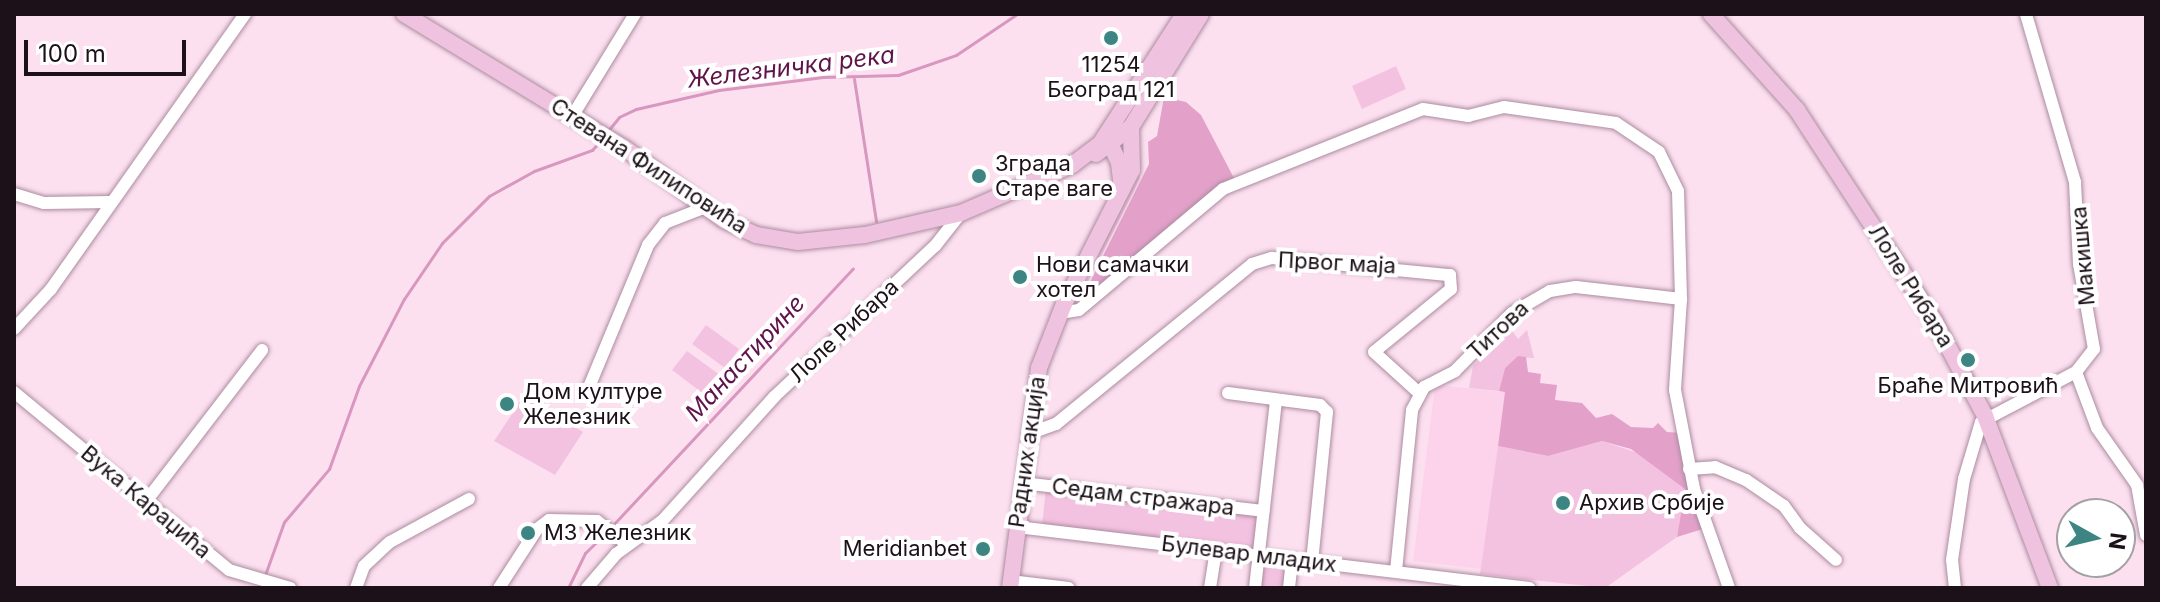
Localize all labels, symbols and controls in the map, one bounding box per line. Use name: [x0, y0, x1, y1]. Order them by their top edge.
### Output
scale bar: [28, 24, 190, 74]
marker: 11254 Београд 121: [1102, 29, 1120, 47]
text: 100 m: [38, 39, 106, 68]
water label: Железничка река: [686, 40, 896, 94]
place label: 11254 Београд 121: [1047, 51, 1175, 102]
street label: Стевана Филиповића: [546, 93, 752, 239]
place label: Зграда Старе ваге: [995, 150, 1113, 202]
marker: Зграда Старе ваге: [970, 167, 988, 185]
street label: Макишка: [2066, 205, 2100, 307]
street label: Лоле Рибара: [1863, 220, 1959, 352]
street label: Првог маја: [1277, 247, 1397, 279]
place label: Нови самачки хотел: [1036, 251, 1189, 302]
marker: Нови самачки хотел: [1011, 268, 1029, 286]
street label: Лоле Рибара: [784, 274, 904, 388]
water label: Манастирине: [679, 289, 811, 427]
street label: Титова: [1462, 295, 1534, 365]
marker: Браће Митровић: [1959, 351, 1977, 369]
place label: Браће Митровић: [1878, 373, 2058, 399]
street label: Радних акција: [1003, 375, 1051, 529]
place label: Дом културе Железник: [523, 378, 663, 430]
marker: Дом културе Железник: [498, 395, 516, 413]
street label: Вука Караџића: [76, 440, 216, 564]
street label: Седам стражара: [1050, 473, 1236, 521]
place label: Архив Србије: [1579, 490, 1725, 516]
marker: Архив Србије: [1554, 494, 1572, 512]
north arrow: [2056, 498, 2136, 578]
place label: МЗ Железник: [544, 520, 691, 546]
marker: МЗ Железник: [519, 524, 537, 542]
street label: Булевар младих: [1160, 530, 1338, 578]
text: N: [2104, 531, 2132, 551]
place label: Meridianbet: [843, 536, 967, 562]
marker: Meridianbet: [974, 540, 992, 558]

